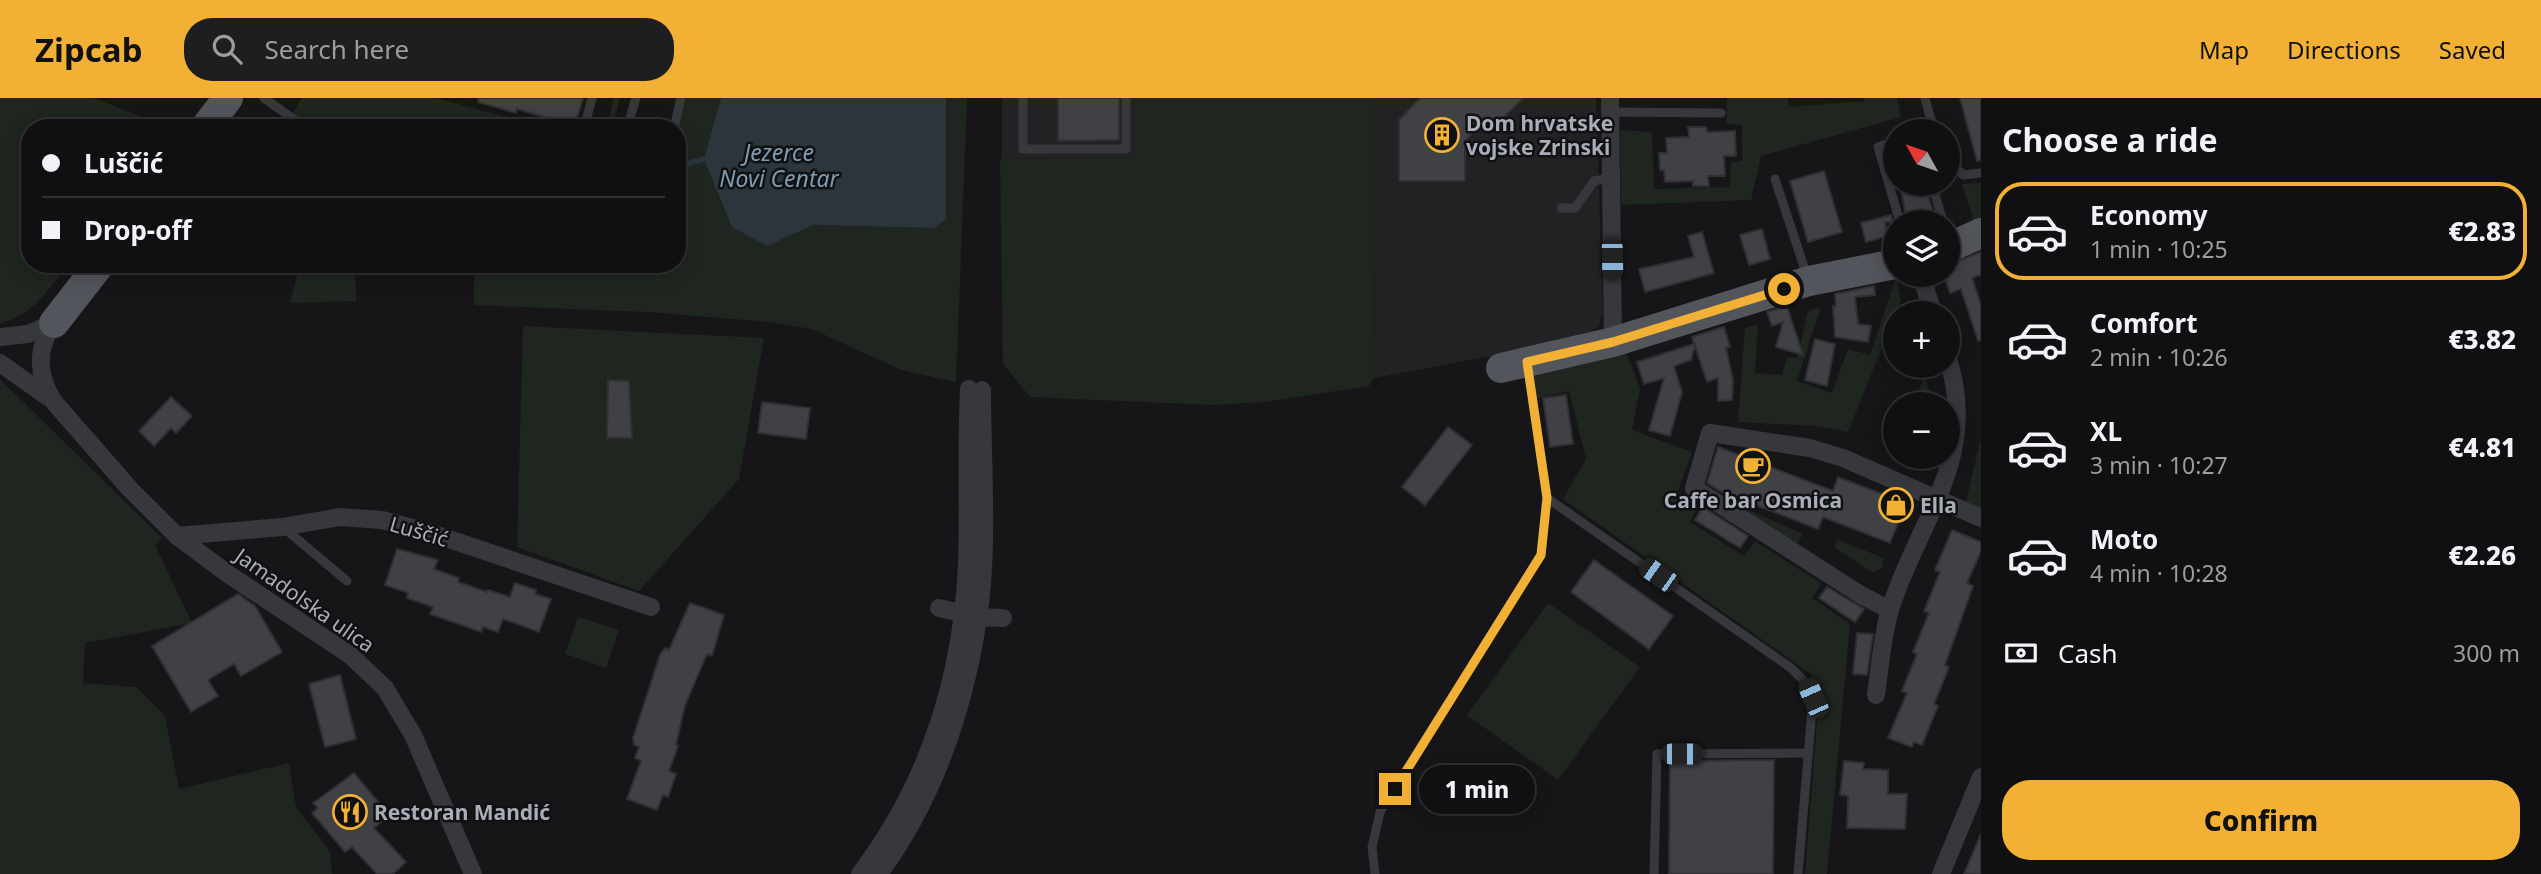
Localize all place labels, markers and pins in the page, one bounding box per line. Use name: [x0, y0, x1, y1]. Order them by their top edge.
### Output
place label: Dom hrvatske vojske Zrinski: [1466, 109, 1613, 161]
building icon: Dom hrvatske vojske Zrinski: [1423, 116, 1461, 154]
cafe icon: Caffe bar Osmica: [1734, 447, 1772, 485]
place label: Caffe bar Osmica: [1664, 486, 1842, 514]
shop icon: Ella: [1877, 486, 1915, 524]
place label: Ella: [1920, 491, 1957, 519]
restaurant icon: Restoran Mandić: [331, 793, 369, 831]
place label: Restoran Mandić: [374, 798, 550, 826]

